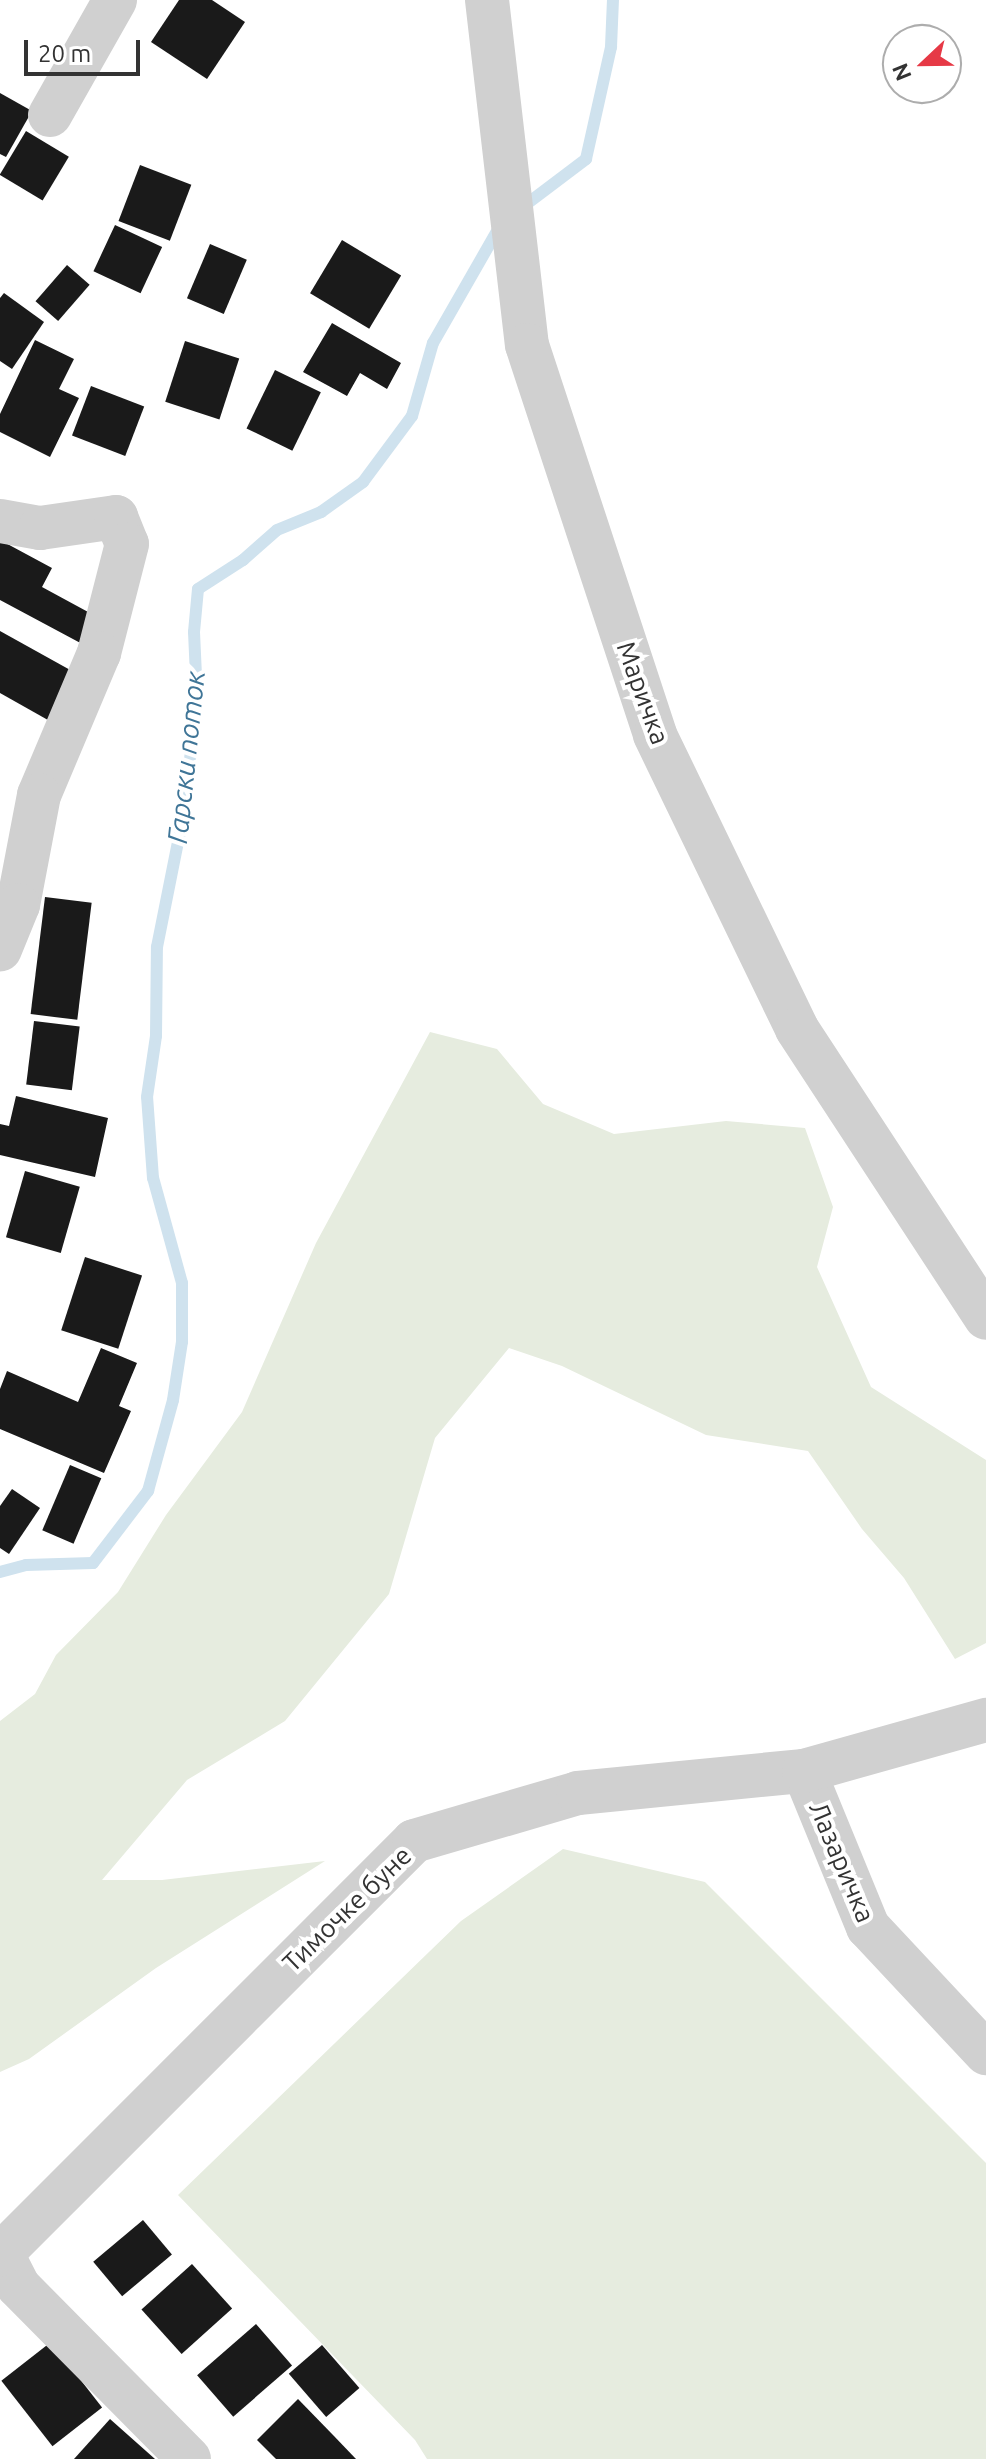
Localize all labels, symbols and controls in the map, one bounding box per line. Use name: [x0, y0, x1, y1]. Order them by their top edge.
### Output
scale bar: [28, 24, 144, 74]
north arrow: [882, 24, 962, 104]
text: 20 m: [38, 40, 91, 67]
text: N: [886, 60, 916, 85]
street label: Маричка: [610, 637, 676, 749]
water label: Гарски поток: [160, 669, 212, 845]
street label: Лазаричка: [803, 1797, 881, 1927]
street label: Тимочке буне: [276, 1840, 418, 1978]

